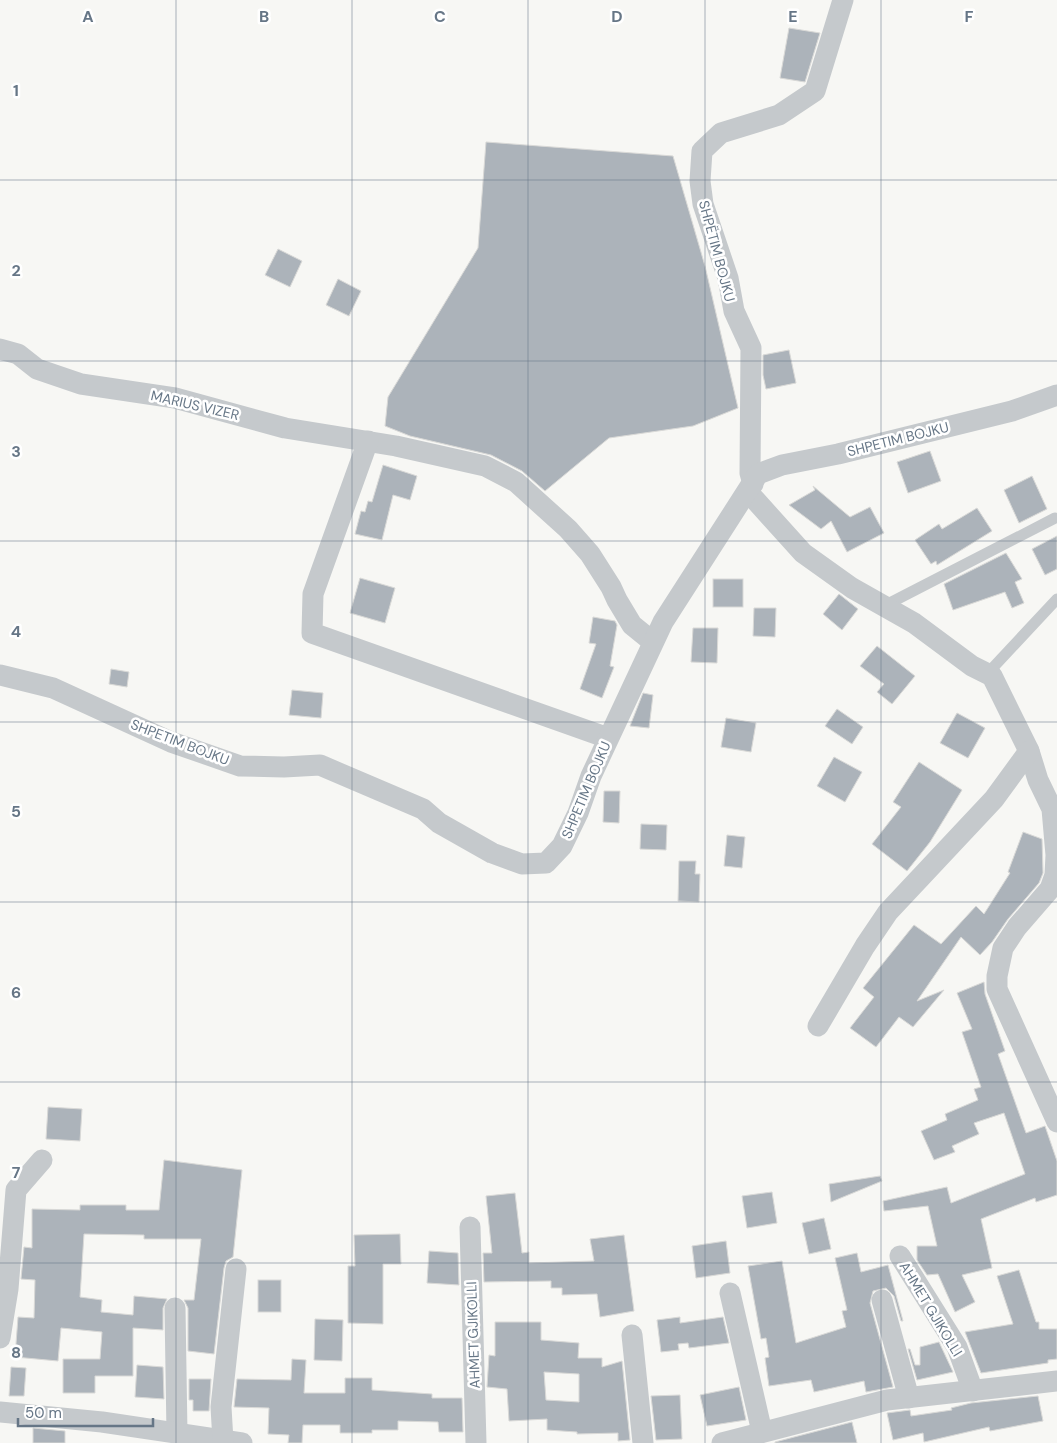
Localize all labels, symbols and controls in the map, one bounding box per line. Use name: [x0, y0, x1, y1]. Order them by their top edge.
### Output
text: A: [82, 6, 94, 27]
text: B: [259, 6, 269, 27]
text: C: [434, 6, 446, 27]
text: D: [611, 6, 623, 27]
text: E: [788, 6, 798, 27]
text: F: [965, 6, 974, 27]
text: 1: [13, 80, 19, 101]
street label: SHPËTIM BOJKU: [695, 198, 739, 304]
text: 2: [11, 260, 21, 281]
street label: MARIUS VIZER: [149, 386, 241, 424]
street label: SHPETIM BOJKU: [845, 418, 951, 460]
text: 3: [11, 441, 21, 462]
text: 4: [11, 621, 21, 642]
street label: SHPETIM BOJKU: [128, 715, 232, 769]
street label: SHPETIM BOJKU: [557, 739, 615, 841]
text: 5: [11, 801, 21, 822]
text: 6: [11, 982, 21, 1003]
text: 7: [12, 1162, 21, 1183]
street label: AHMET GJIKOLLI: [896, 1258, 966, 1360]
street label: AHMET GJIKOLLI: [462, 1281, 484, 1389]
text: 8: [11, 1342, 21, 1363]
scale bar: [18, 1396, 152, 1428]
text: 50 m: [25, 1403, 62, 1423]

